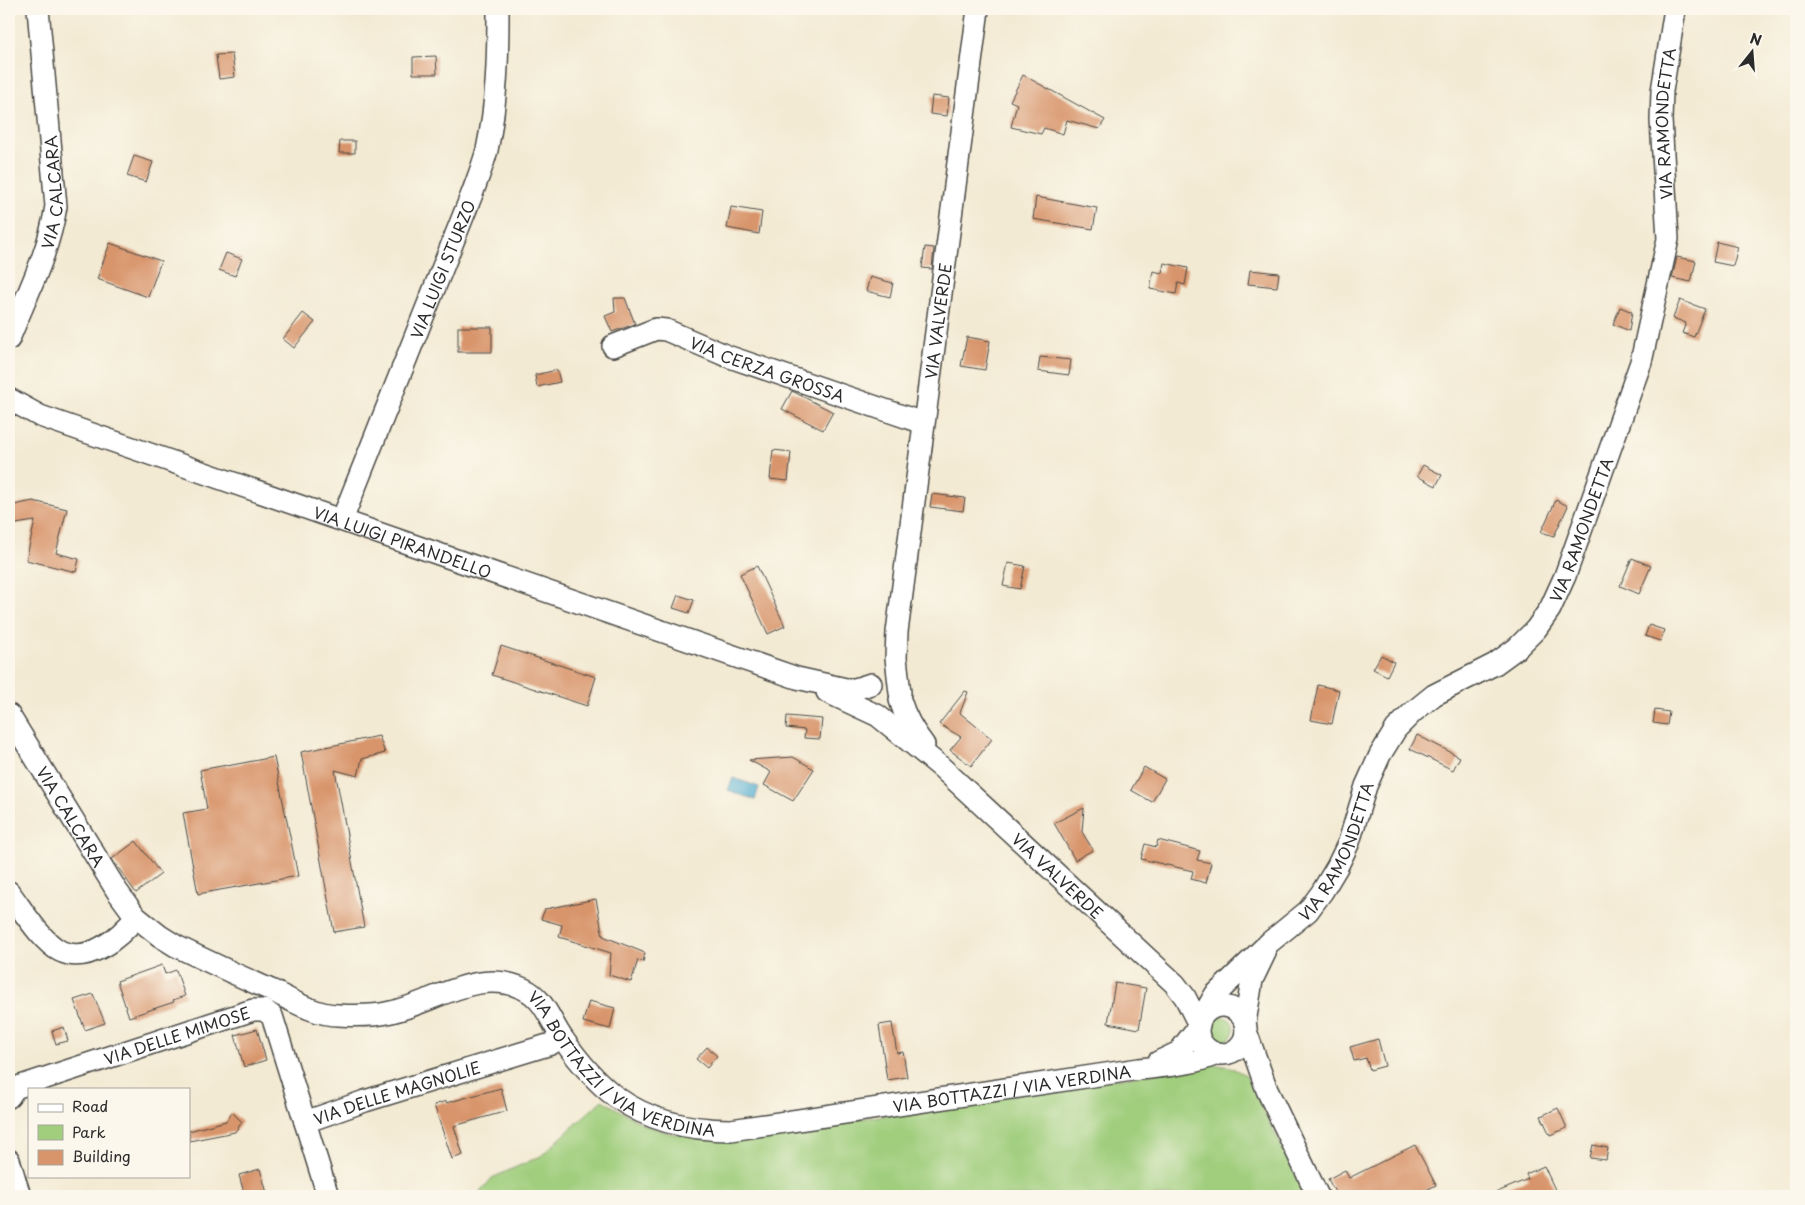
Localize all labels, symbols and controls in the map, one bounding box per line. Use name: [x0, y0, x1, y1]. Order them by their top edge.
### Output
text: N: [1748, 27, 1764, 51]
north arrow: [1728, 28, 1778, 78]
street label: VIA RAMONDETTA: [1649, 46, 1681, 200]
street label: VIA CALCARA: [34, 134, 68, 252]
street label: VIA LUIGI STURZO: [404, 196, 480, 342]
street label: VIA VALVERDE: [918, 261, 957, 380]
street label: VIA CERZA GROSSA: [686, 330, 848, 407]
street label: VIA RAMONDETTA: [1543, 454, 1618, 606]
street label: VIA LUIGI PIRANDELLO: [310, 500, 495, 583]
street label: VIA CALCARA: [31, 761, 112, 872]
street label: VIA RAMONDETTA: [1293, 779, 1379, 926]
street label: VIA VALVERDE: [1007, 827, 1109, 924]
street label: VIA BOTTAZZI / VIA VERDINA: [523, 985, 716, 1142]
street label: VIA DELLE MIMOSE: [101, 1000, 253, 1070]
street label: VIA DELLE MAGNOLIE: [310, 1054, 483, 1130]
street label: VIA BOTTAZZI / VIA VERDINA: [891, 1058, 1132, 1118]
legend: [28, 1088, 190, 1178]
text: Road: [72, 1094, 108, 1117]
text: Park: [72, 1120, 106, 1143]
text: Building: [72, 1144, 131, 1167]

